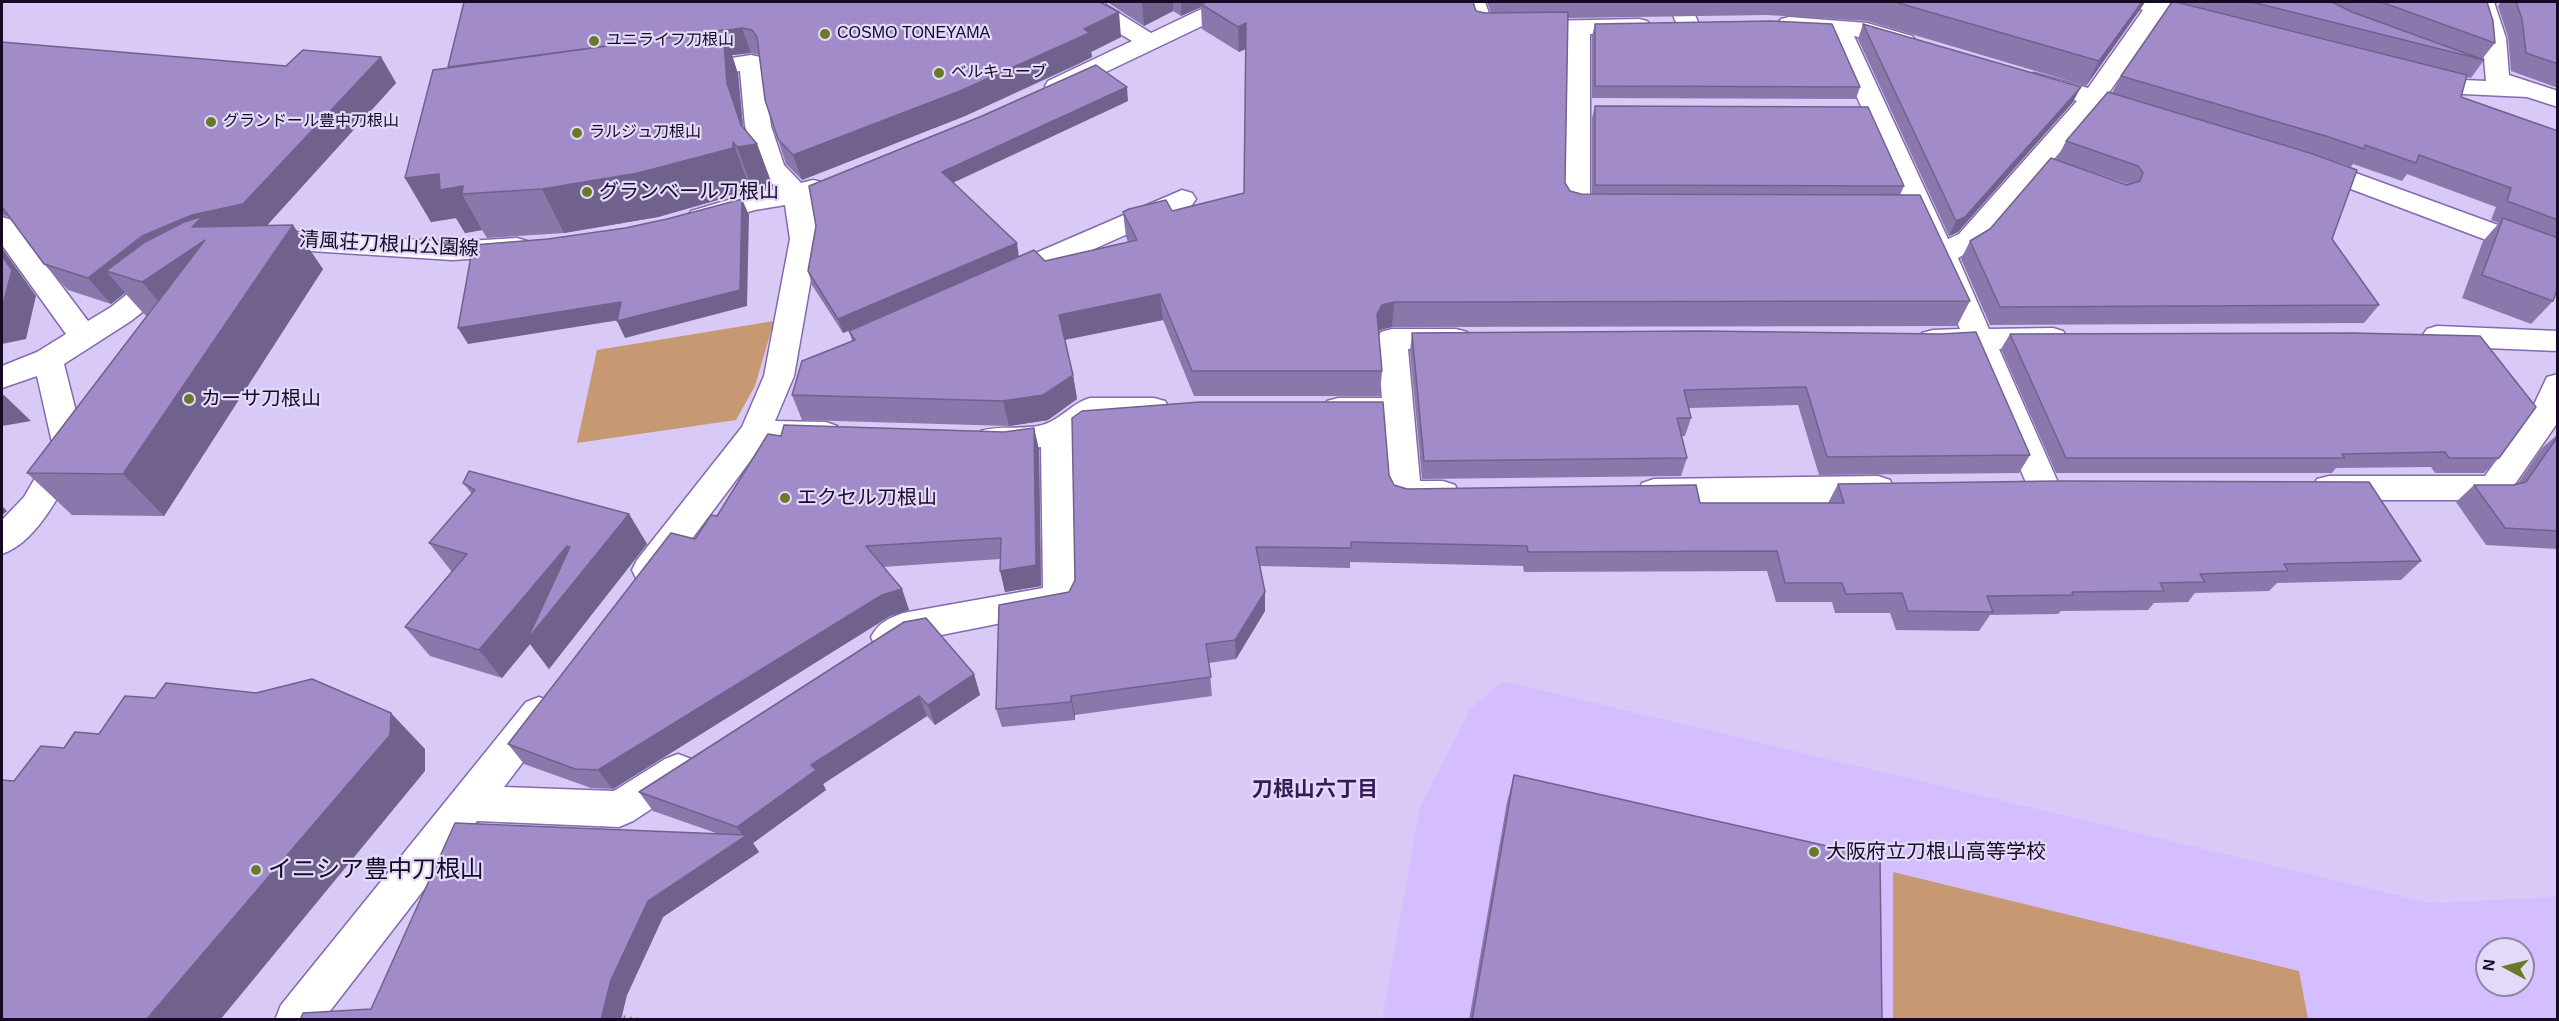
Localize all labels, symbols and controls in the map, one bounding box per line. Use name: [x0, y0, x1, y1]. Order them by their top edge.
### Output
place label: COSMO TONEYAMA: [837, 24, 990, 44]
marker: COSMO TONEYAMA: [818, 27, 832, 41]
place label: ユニライフ刀根山: [606, 31, 734, 51]
marker: ユニライフ刀根山: [587, 34, 601, 48]
place label: ベルキューブ: [951, 63, 1047, 83]
marker: ベルキューブ: [932, 66, 946, 80]
place label: グランドール豊中刀根山: [223, 112, 399, 132]
marker: グランドール豊中刀根山: [204, 115, 218, 129]
place label: ラルジュ刀根山: [589, 123, 701, 143]
marker: ラルジュ刀根山: [570, 126, 584, 140]
place label: グランベール刀根山: [599, 180, 779, 204]
marker: グランベール刀根山: [580, 185, 594, 199]
street label: 清風荘刀根山公園線: [298, 228, 480, 262]
place label: カーサ刀根山: [201, 387, 321, 411]
marker: カーサ刀根山: [182, 392, 196, 406]
place label: エクセル刀根山: [797, 486, 937, 510]
marker: エクセル刀根山: [778, 491, 792, 505]
district label: 刀根山六丁目: [1252, 777, 1378, 803]
place label: 大阪府立刀根山高等学校: [1826, 840, 2046, 864]
marker: 大阪府立刀根山高等学校: [1807, 845, 1821, 859]
place label: イニシア豊中刀根山: [268, 856, 484, 884]
marker: イニシア豊中刀根山: [249, 863, 263, 877]
north arrow: [2475, 937, 2535, 997]
text: N: [2479, 958, 2498, 972]

